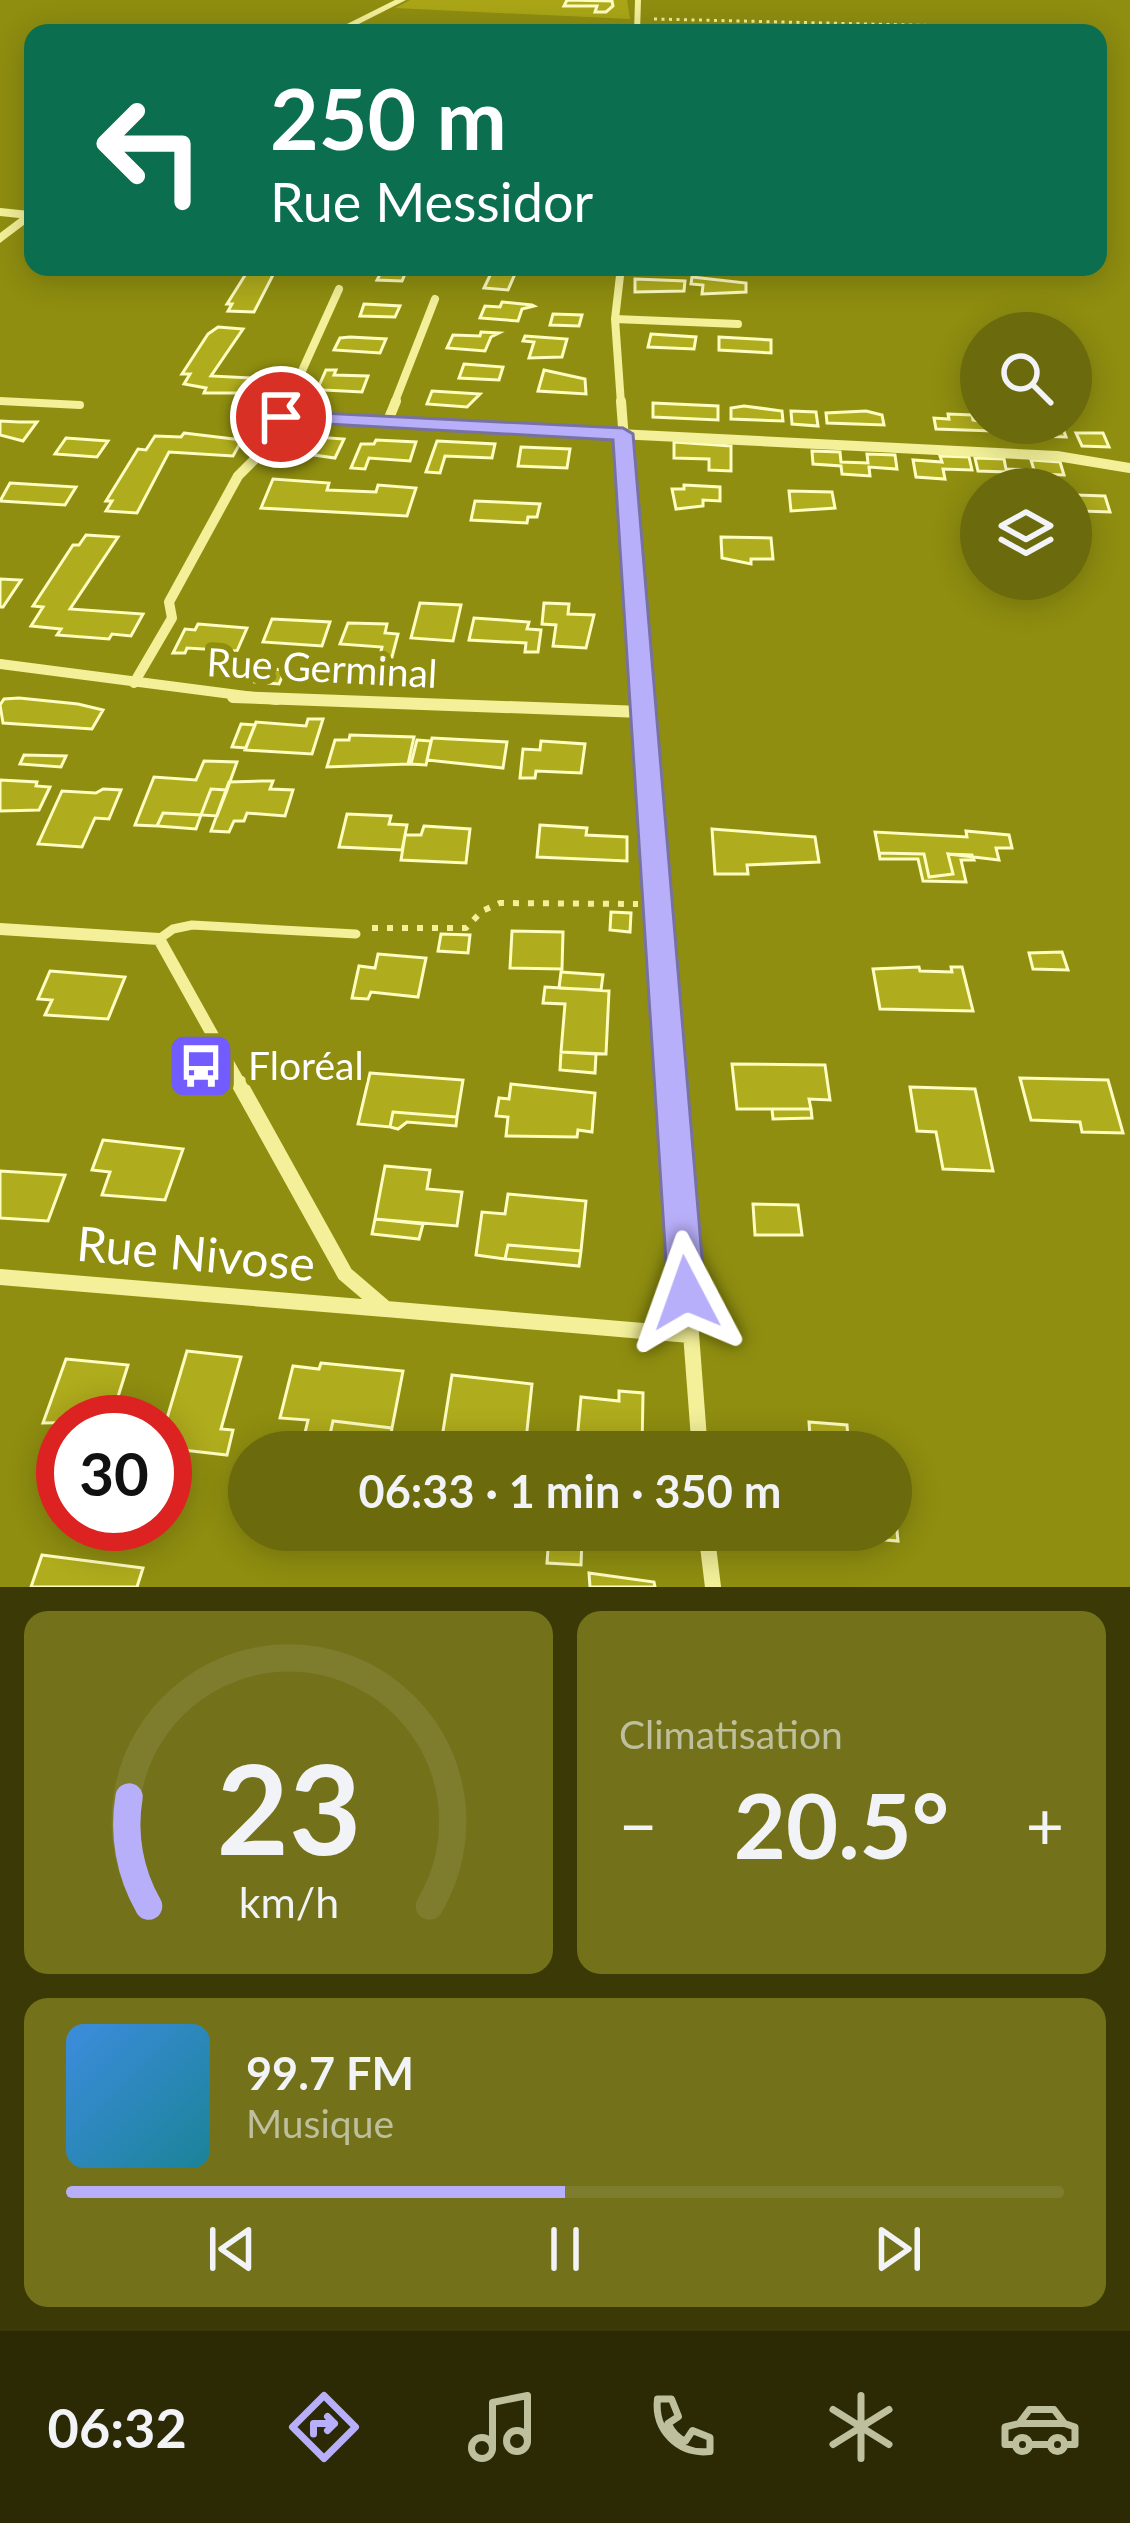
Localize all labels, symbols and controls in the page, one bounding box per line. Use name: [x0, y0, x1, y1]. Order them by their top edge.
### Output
text: 250 m: [270, 67, 507, 168]
icon: left: [72, 72, 228, 228]
text: Rue Messidor: [270, 169, 593, 234]
map controls: [960, 312, 1092, 600]
button: search: [960, 312, 1092, 444]
pin: [230, 366, 332, 468]
icon: arrive: [248, 384, 314, 450]
button: layers: [960, 468, 1092, 600]
street label: Rue Germinal: [206, 638, 438, 696]
bus stop icon: Floréal: [166, 1031, 236, 1101]
place label: Floréal: [248, 1042, 364, 1088]
street label: Rue Nivose: [75, 1214, 318, 1291]
position arrow: [623, 1230, 749, 1356]
speed limit sign: 30: [36, 1395, 192, 1551]
text: 06:33 · 1 min · 350 m: [359, 1464, 781, 1518]
text: Climatisation: [619, 1711, 843, 1757]
text: 23: [216, 1732, 361, 1882]
text: 20.5°: [734, 1770, 949, 1878]
text: −: [619, 1785, 657, 1864]
text: +: [1026, 1785, 1064, 1864]
text: km/h: [238, 1875, 339, 1926]
text: 99.7 FM: [246, 2046, 414, 2100]
text: Musique: [246, 2100, 394, 2146]
icon: previous: [199, 2216, 265, 2282]
icon: pause: [532, 2216, 598, 2282]
icon: next: [865, 2216, 931, 2282]
icon: directions: [282, 2385, 366, 2469]
icon: music: [461, 2385, 545, 2469]
icon: phone: [640, 2385, 724, 2469]
icon: climate: [819, 2385, 903, 2469]
icon: car: [998, 2385, 1082, 2469]
text: 06:32: [48, 2395, 187, 2460]

